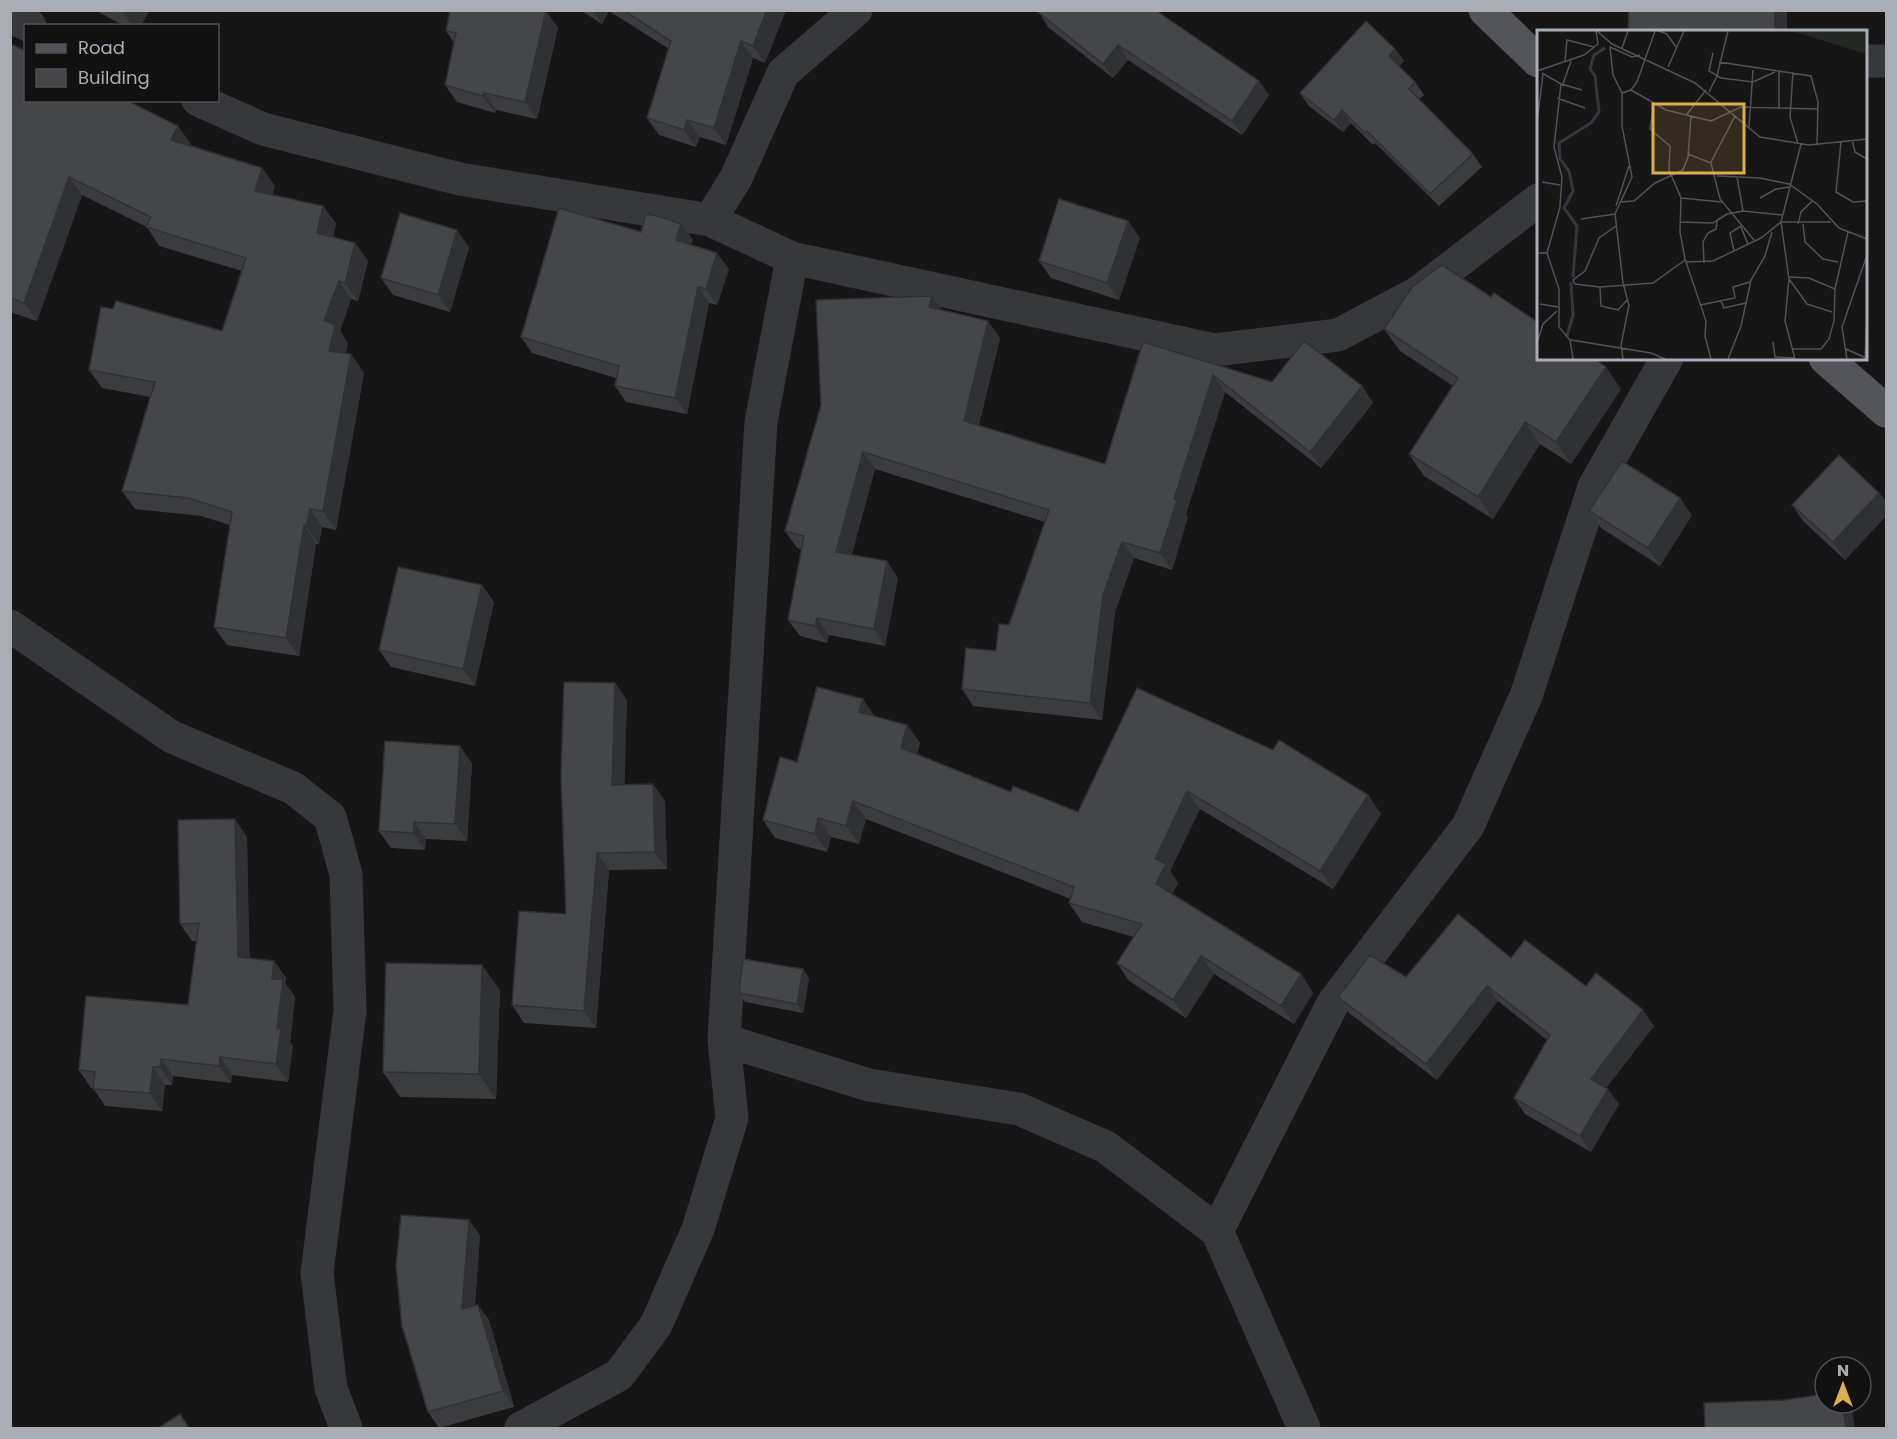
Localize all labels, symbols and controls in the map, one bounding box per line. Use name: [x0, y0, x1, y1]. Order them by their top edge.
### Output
legend: [24, 24, 219, 102]
inset map: [1537, 30, 1867, 360]
text: Road: [78, 35, 125, 60]
text: Building: [78, 65, 150, 90]
north arrow: [1813, 1355, 1873, 1415]
text: N: [1837, 1359, 1849, 1382]

